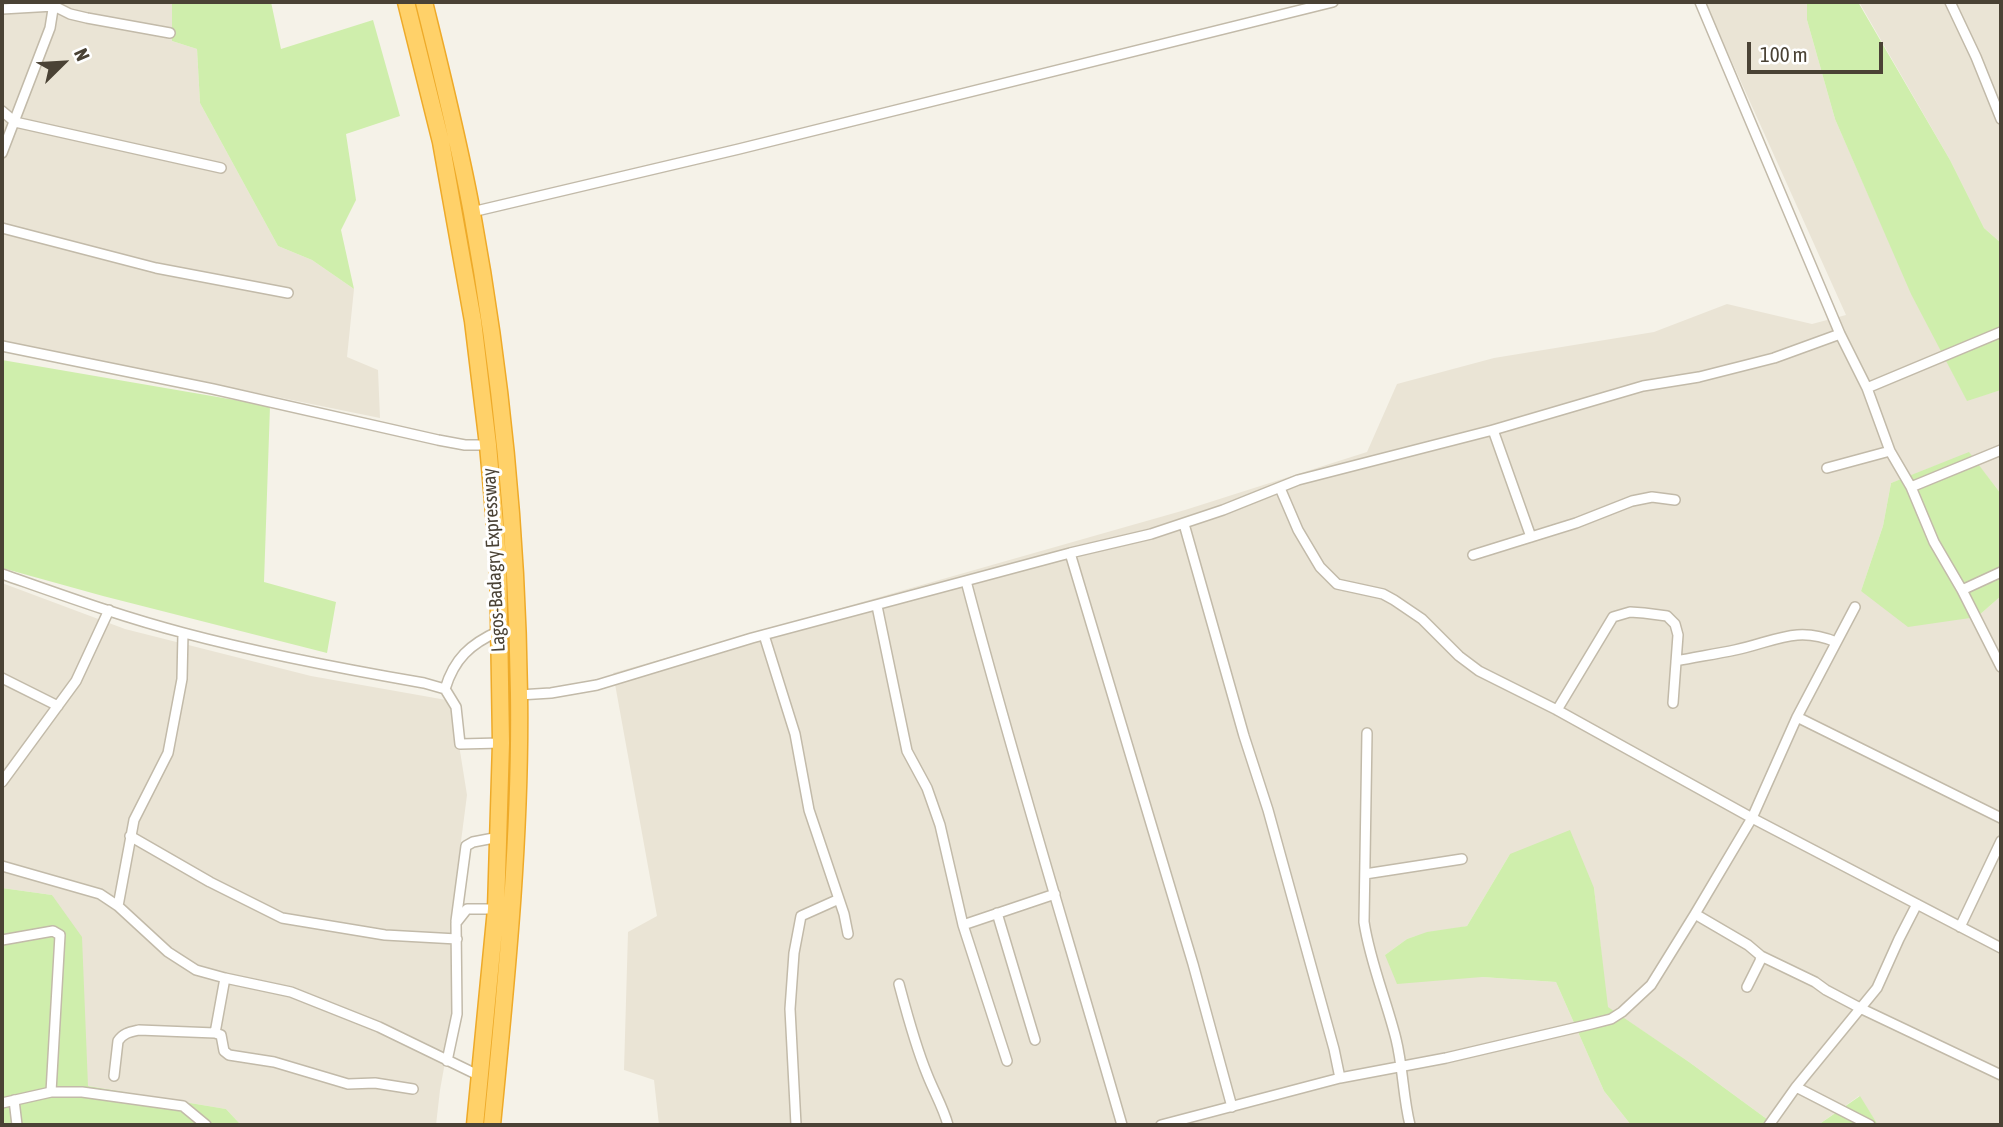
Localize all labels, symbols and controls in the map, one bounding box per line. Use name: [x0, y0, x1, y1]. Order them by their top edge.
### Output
north arrow: [28, 28, 98, 98]
scale bar: [1751, 28, 1888, 72]
text: 100 m: [1760, 42, 1808, 66]
text: N: [70, 45, 95, 64]
street label: Lagos-Badagry Expressway: [478, 467, 510, 653]

